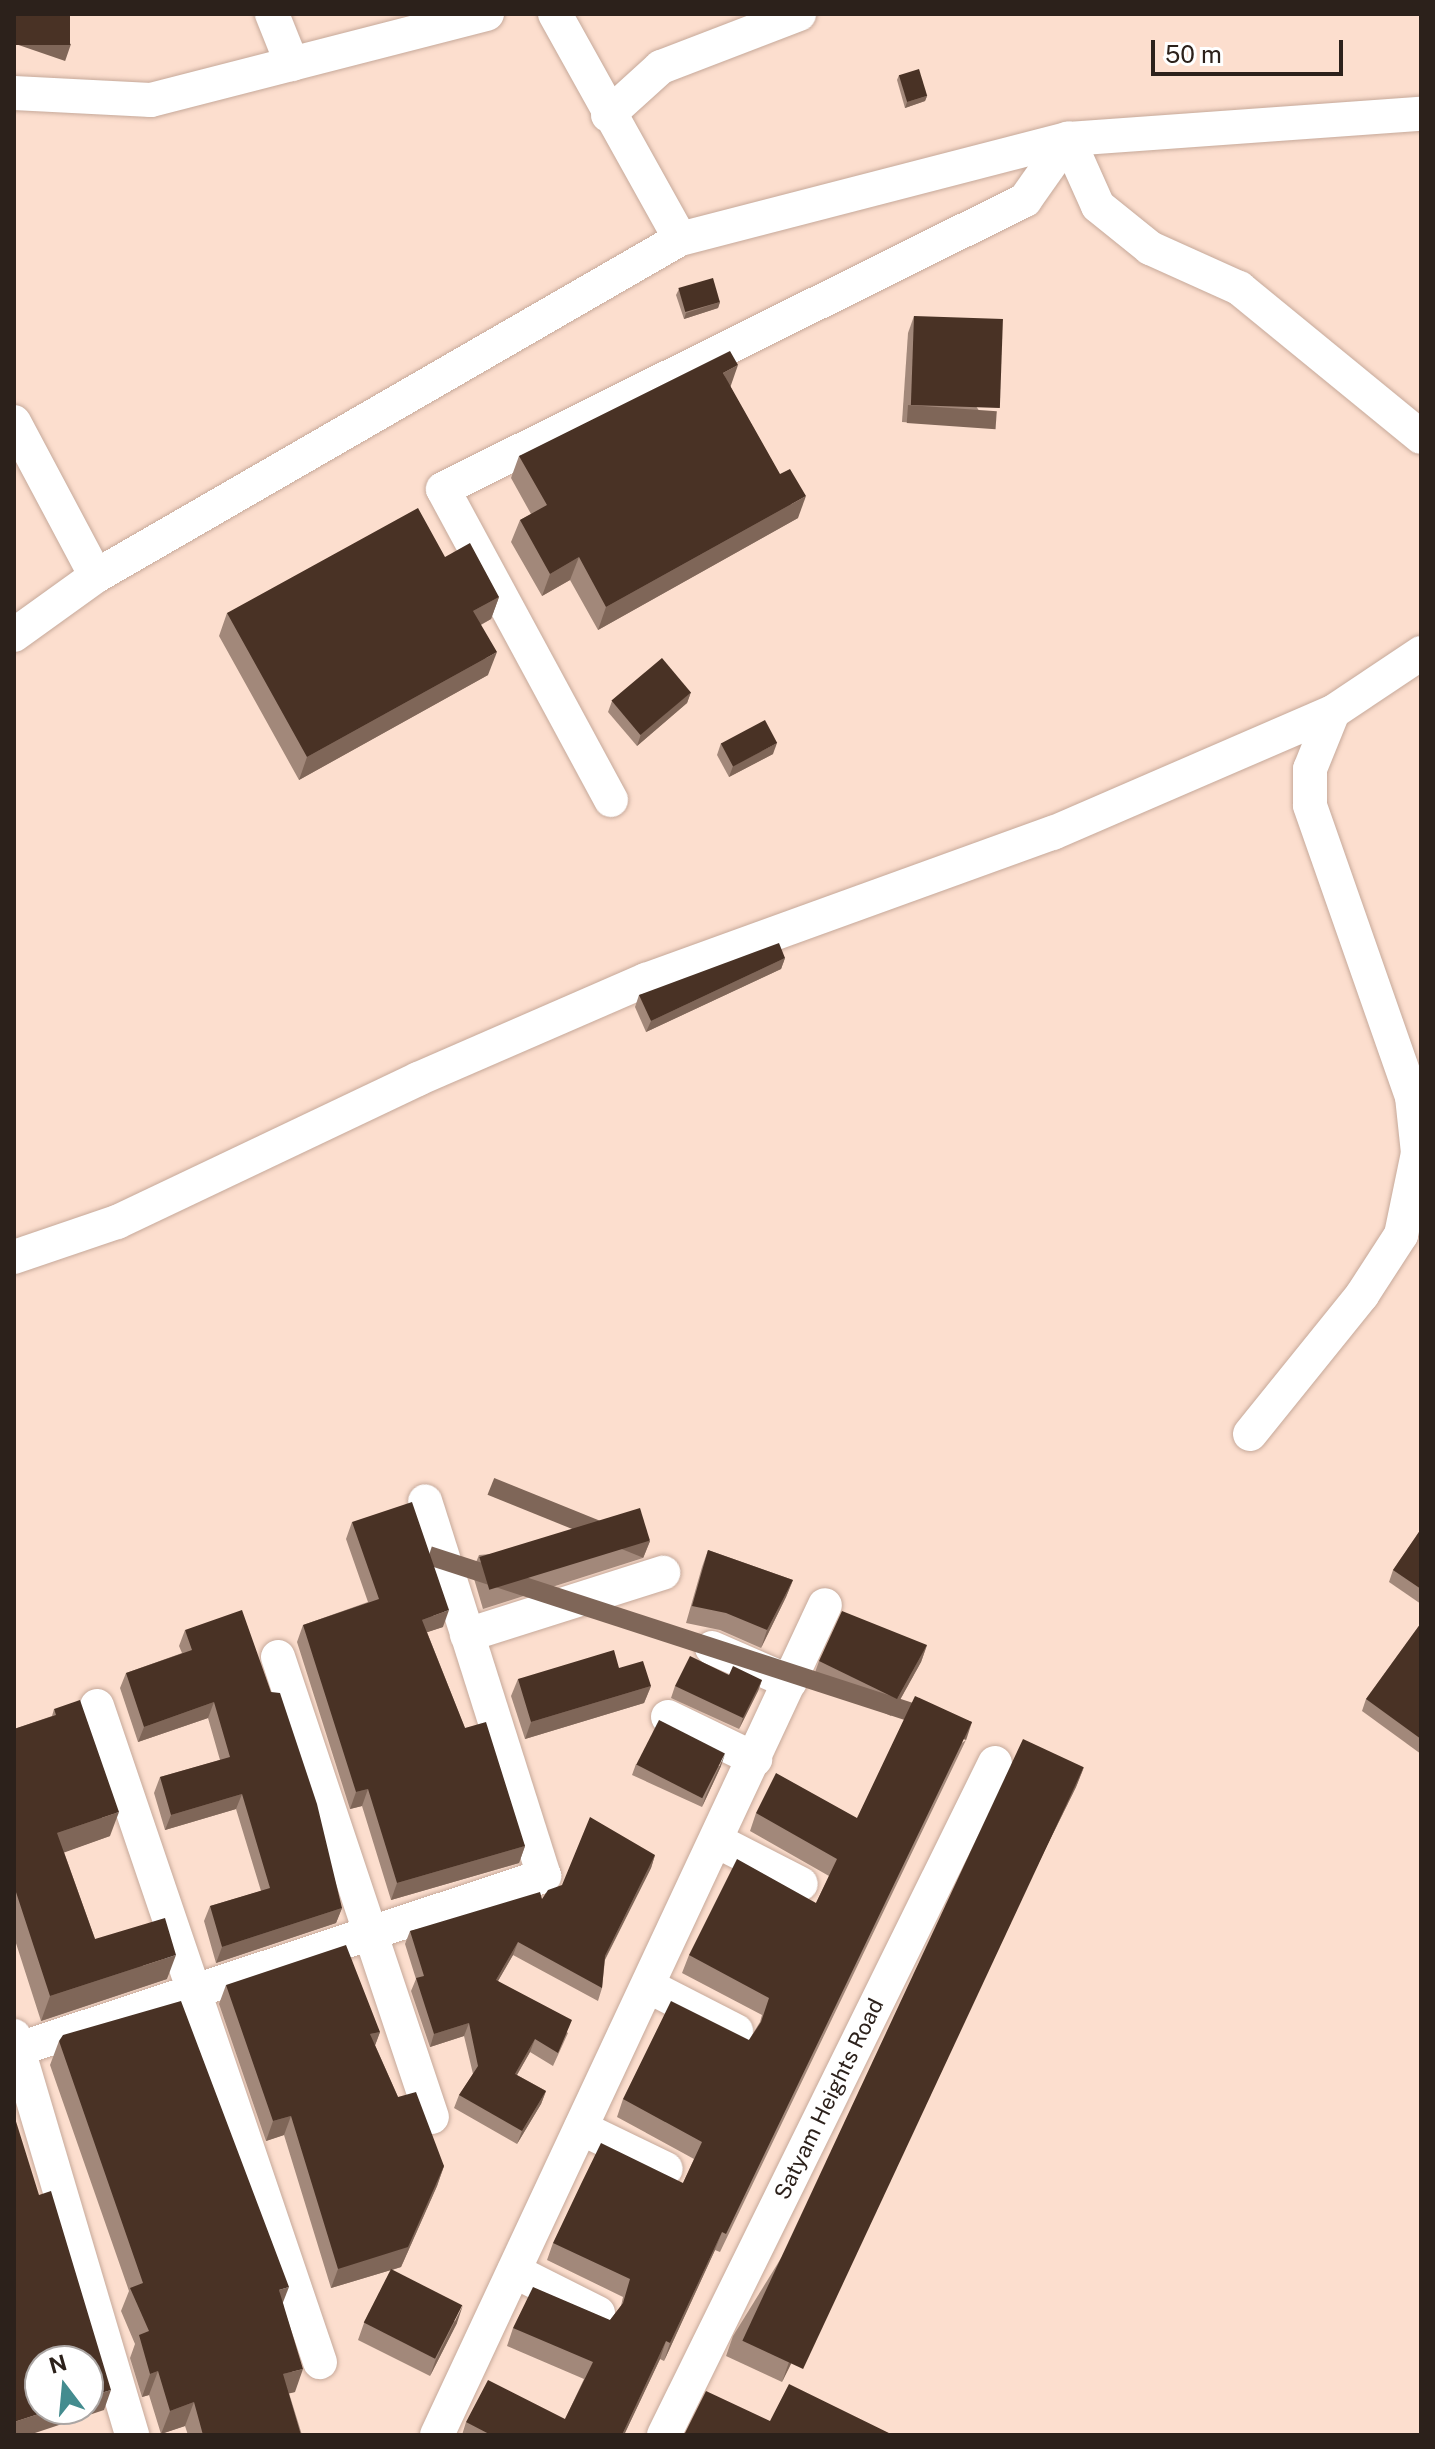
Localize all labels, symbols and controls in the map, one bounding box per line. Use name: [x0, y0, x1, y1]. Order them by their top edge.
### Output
scale bar: [1155, 24, 1347, 74]
text: 50 m: [1165, 40, 1222, 68]
street label: Satyam Heights Road: [769, 1994, 889, 2204]
north arrow: [24, 2345, 104, 2425]
text: N: [46, 2349, 70, 2379]

